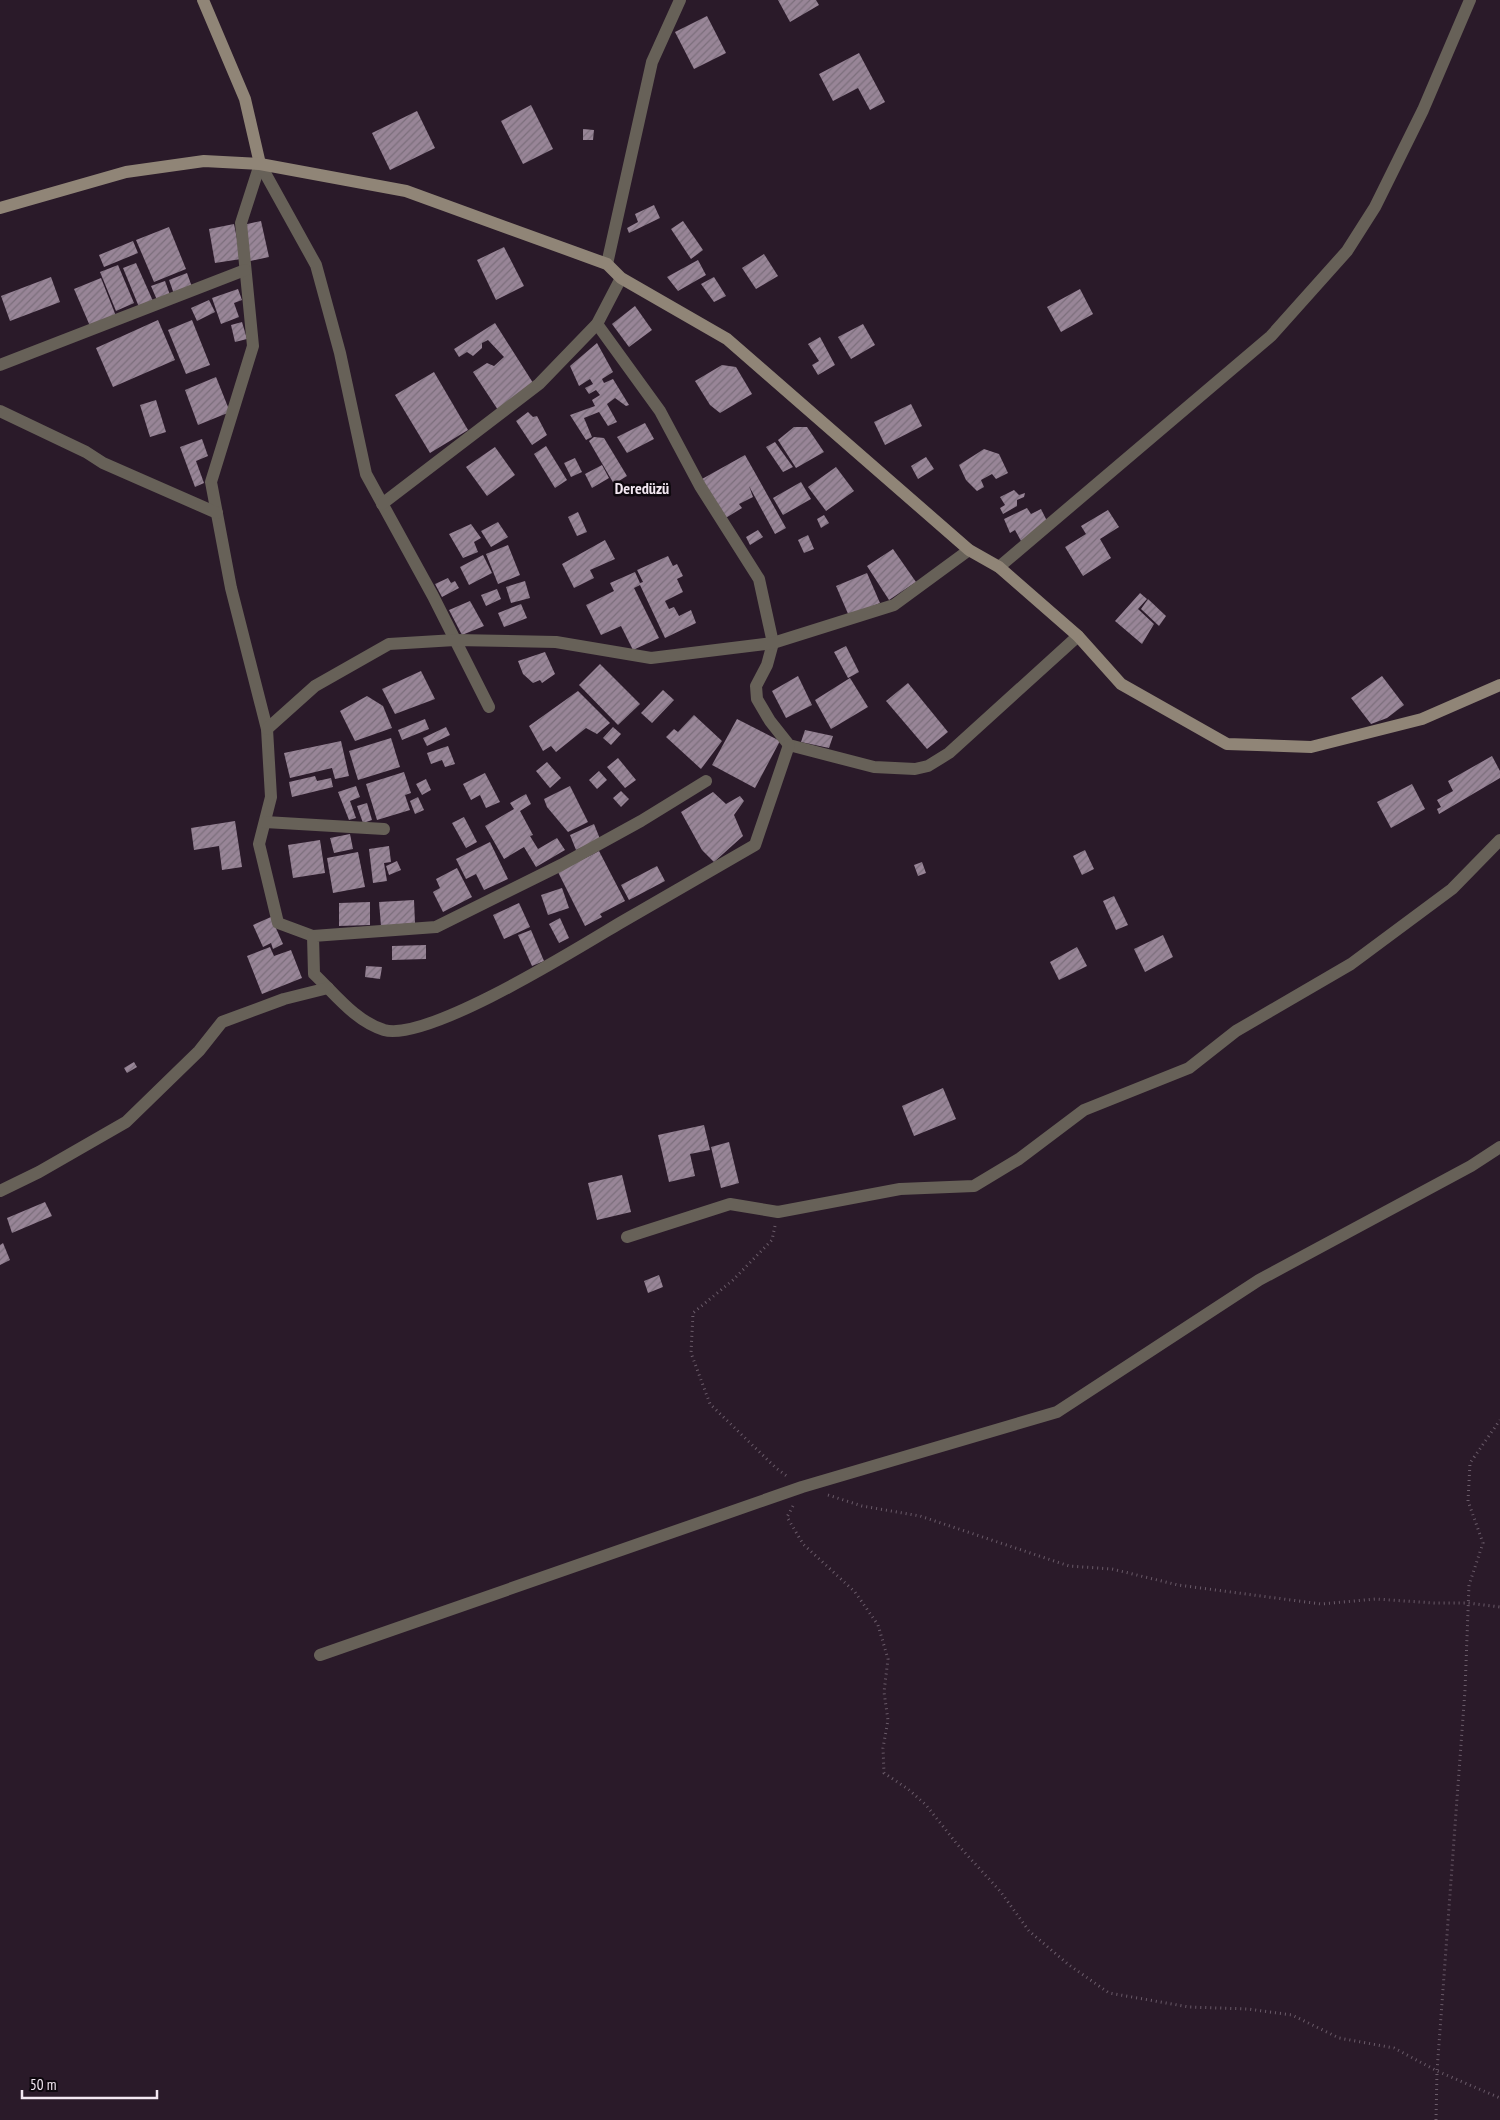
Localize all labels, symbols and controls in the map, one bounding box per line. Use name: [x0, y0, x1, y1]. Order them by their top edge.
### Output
district label: Deredüzü: [615, 478, 669, 498]
scale bar: [22, 2068, 158, 2100]
text: 50 m: [30, 2075, 56, 2094]

